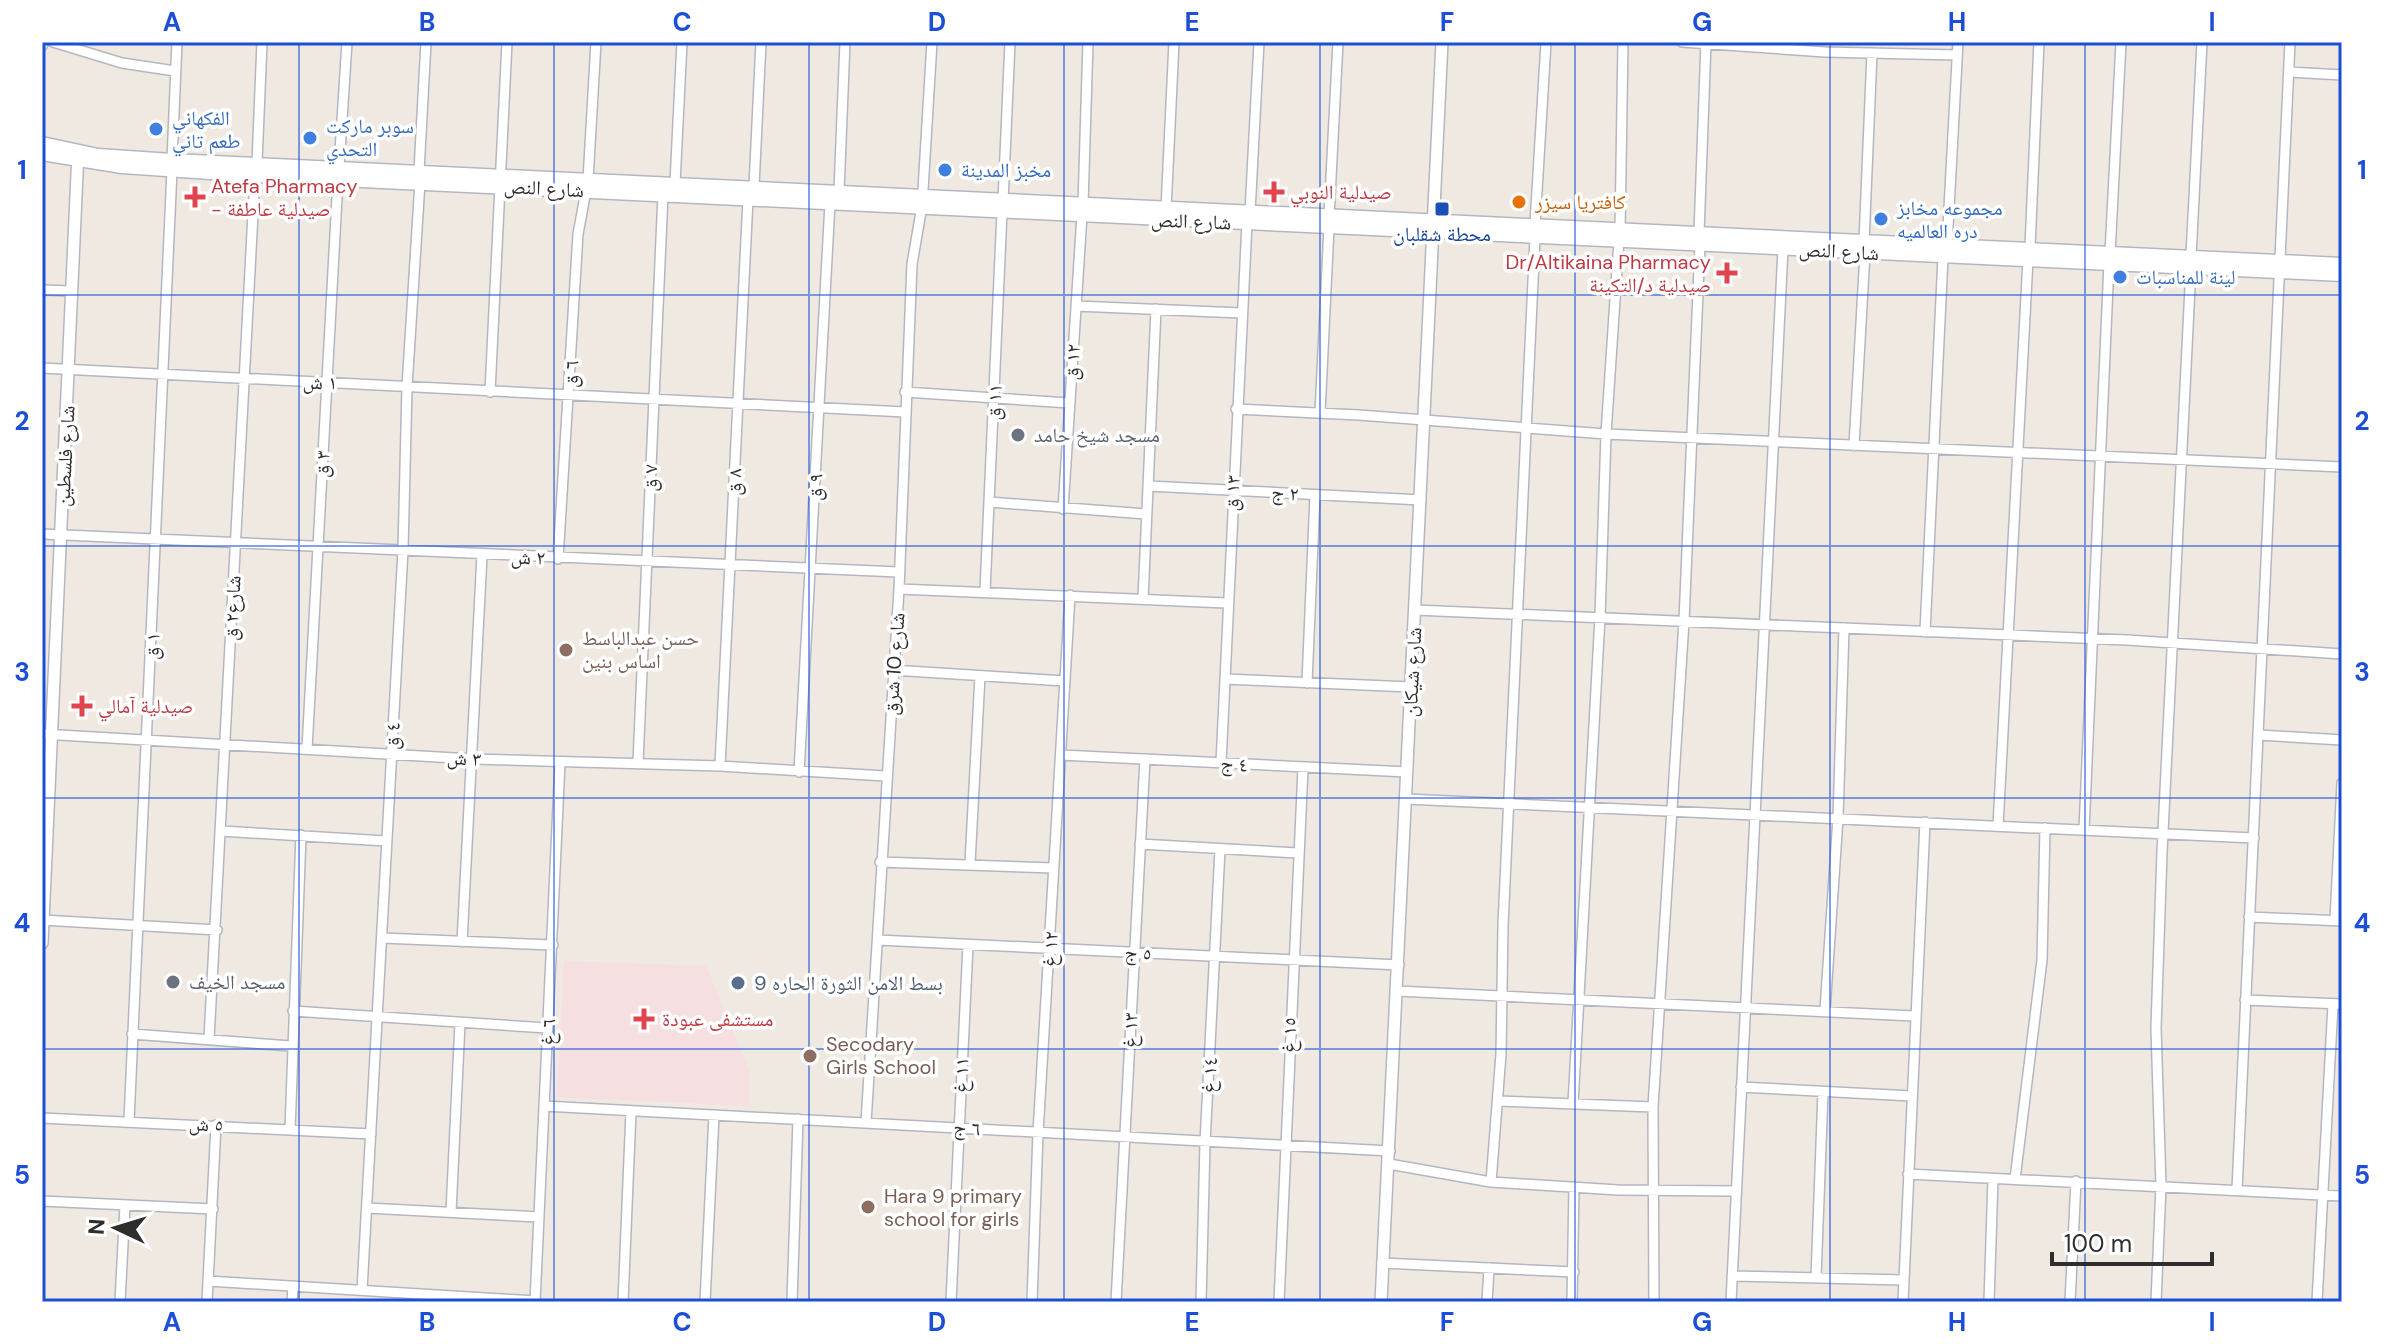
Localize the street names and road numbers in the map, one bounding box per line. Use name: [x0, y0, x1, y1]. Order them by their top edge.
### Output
street label: شارع النص: [503, 173, 585, 203]
street label: شارع النص: [1150, 207, 1232, 235]
street label: شارع النص: [1798, 236, 1880, 266]
street label: ١٢ ق: [1058, 343, 1086, 381]
street label: ٦ ق: [557, 360, 585, 388]
street label: ١ ش: [302, 368, 338, 396]
street label: ١١ ق: [980, 383, 1008, 421]
street label: شارع فلسطين: [49, 405, 81, 507]
street label: ٣ ق: [308, 450, 336, 478]
street label: ٧ ق: [637, 464, 663, 492]
street label: ٨ ق: [721, 468, 747, 496]
street label: ٩ ق: [801, 473, 829, 501]
street label: ١٣ ق: [1218, 474, 1246, 512]
street label: ٢ ج: [1271, 479, 1299, 507]
street label: ٢ ش: [510, 543, 546, 571]
street label: شارع٢ ق: [217, 575, 247, 641]
street label: شارع 10 شرق: [877, 612, 911, 716]
street label: شارع شيكان: [1397, 627, 1427, 717]
street label: ١ ق: [138, 632, 166, 660]
street label: ٤ ق: [378, 722, 406, 750]
street label: ٣ ش: [446, 744, 482, 772]
street label: ٤ ج: [1220, 750, 1248, 778]
street label: ١٢ غ: [1036, 931, 1064, 967]
street label: ٥ ج: [1124, 939, 1152, 967]
street label: ١٣ غ: [1116, 1012, 1144, 1048]
street label: ١٥ غ: [1275, 1017, 1303, 1053]
street label: ٦ غ: [535, 1018, 561, 1046]
street label: ١٤ غ: [1195, 1056, 1223, 1094]
street label: ١١ غ: [947, 1057, 975, 1093]
street label: ٥ ش: [188, 1110, 224, 1138]
street label: ٦ ج: [953, 1114, 981, 1142]

